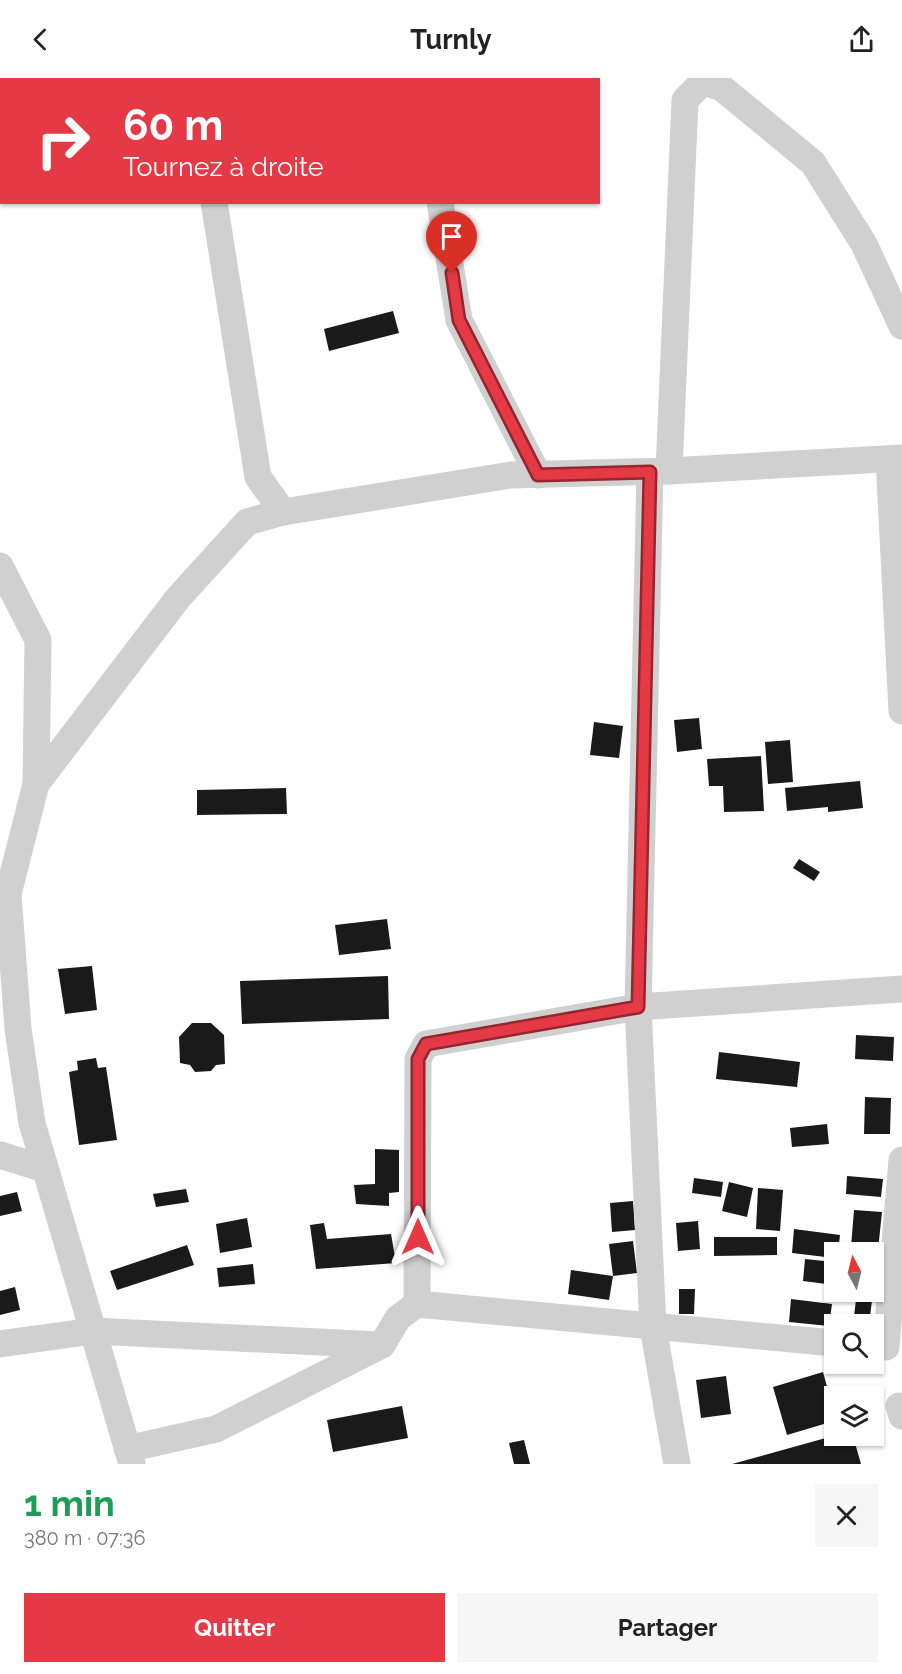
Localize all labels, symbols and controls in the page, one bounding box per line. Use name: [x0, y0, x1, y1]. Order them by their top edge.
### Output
icon: back: [24, 23, 57, 56]
icon: share: [845, 23, 878, 56]
text: Turnly: [410, 24, 492, 55]
text: 60 m: [123, 101, 223, 150]
icon: right: [24, 102, 102, 180]
text: Tournez à droite: [123, 151, 324, 182]
pin: [426, 211, 477, 273]
icon: arrive: [435, 220, 468, 253]
position arrow: [386, 1205, 450, 1269]
north arrow: [824, 1242, 884, 1302]
map controls: [824, 1242, 884, 1446]
button: search: [824, 1314, 884, 1374]
button: layers: [824, 1386, 884, 1446]
text: 1 min: [24, 1482, 115, 1524]
button: close: [815, 1484, 878, 1547]
text: 380 m · 07:36: [24, 1526, 146, 1550]
button: Quitter: [24, 1593, 445, 1662]
button: Partager: [457, 1593, 878, 1662]

